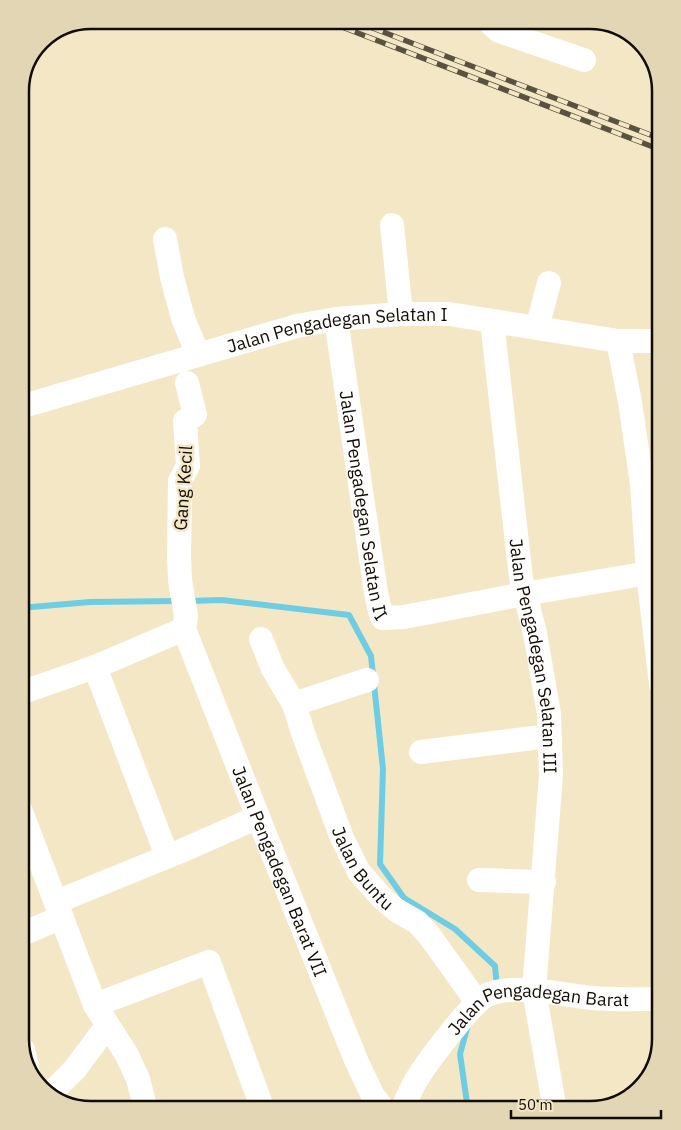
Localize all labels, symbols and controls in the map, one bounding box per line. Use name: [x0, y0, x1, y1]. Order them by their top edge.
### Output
street label: Jalan Pengadegan Selatan I: [224, 303, 448, 357]
street label: Jalan Pengadegan Selatan II: [335, 389, 393, 625]
street label: Gang Kecil: [169, 445, 197, 531]
street label: Jalan Pengadegan Selatan III: [505, 537, 562, 774]
street label: Jalan Pengadegan Barat VII: [228, 763, 333, 980]
street label: Jalan Buntu: [327, 823, 399, 915]
street label: Jalan Pengadegan Barat: [442, 978, 629, 1039]
scale bar: [511, 1088, 661, 1120]
text: 50 m: [518, 1095, 553, 1114]

